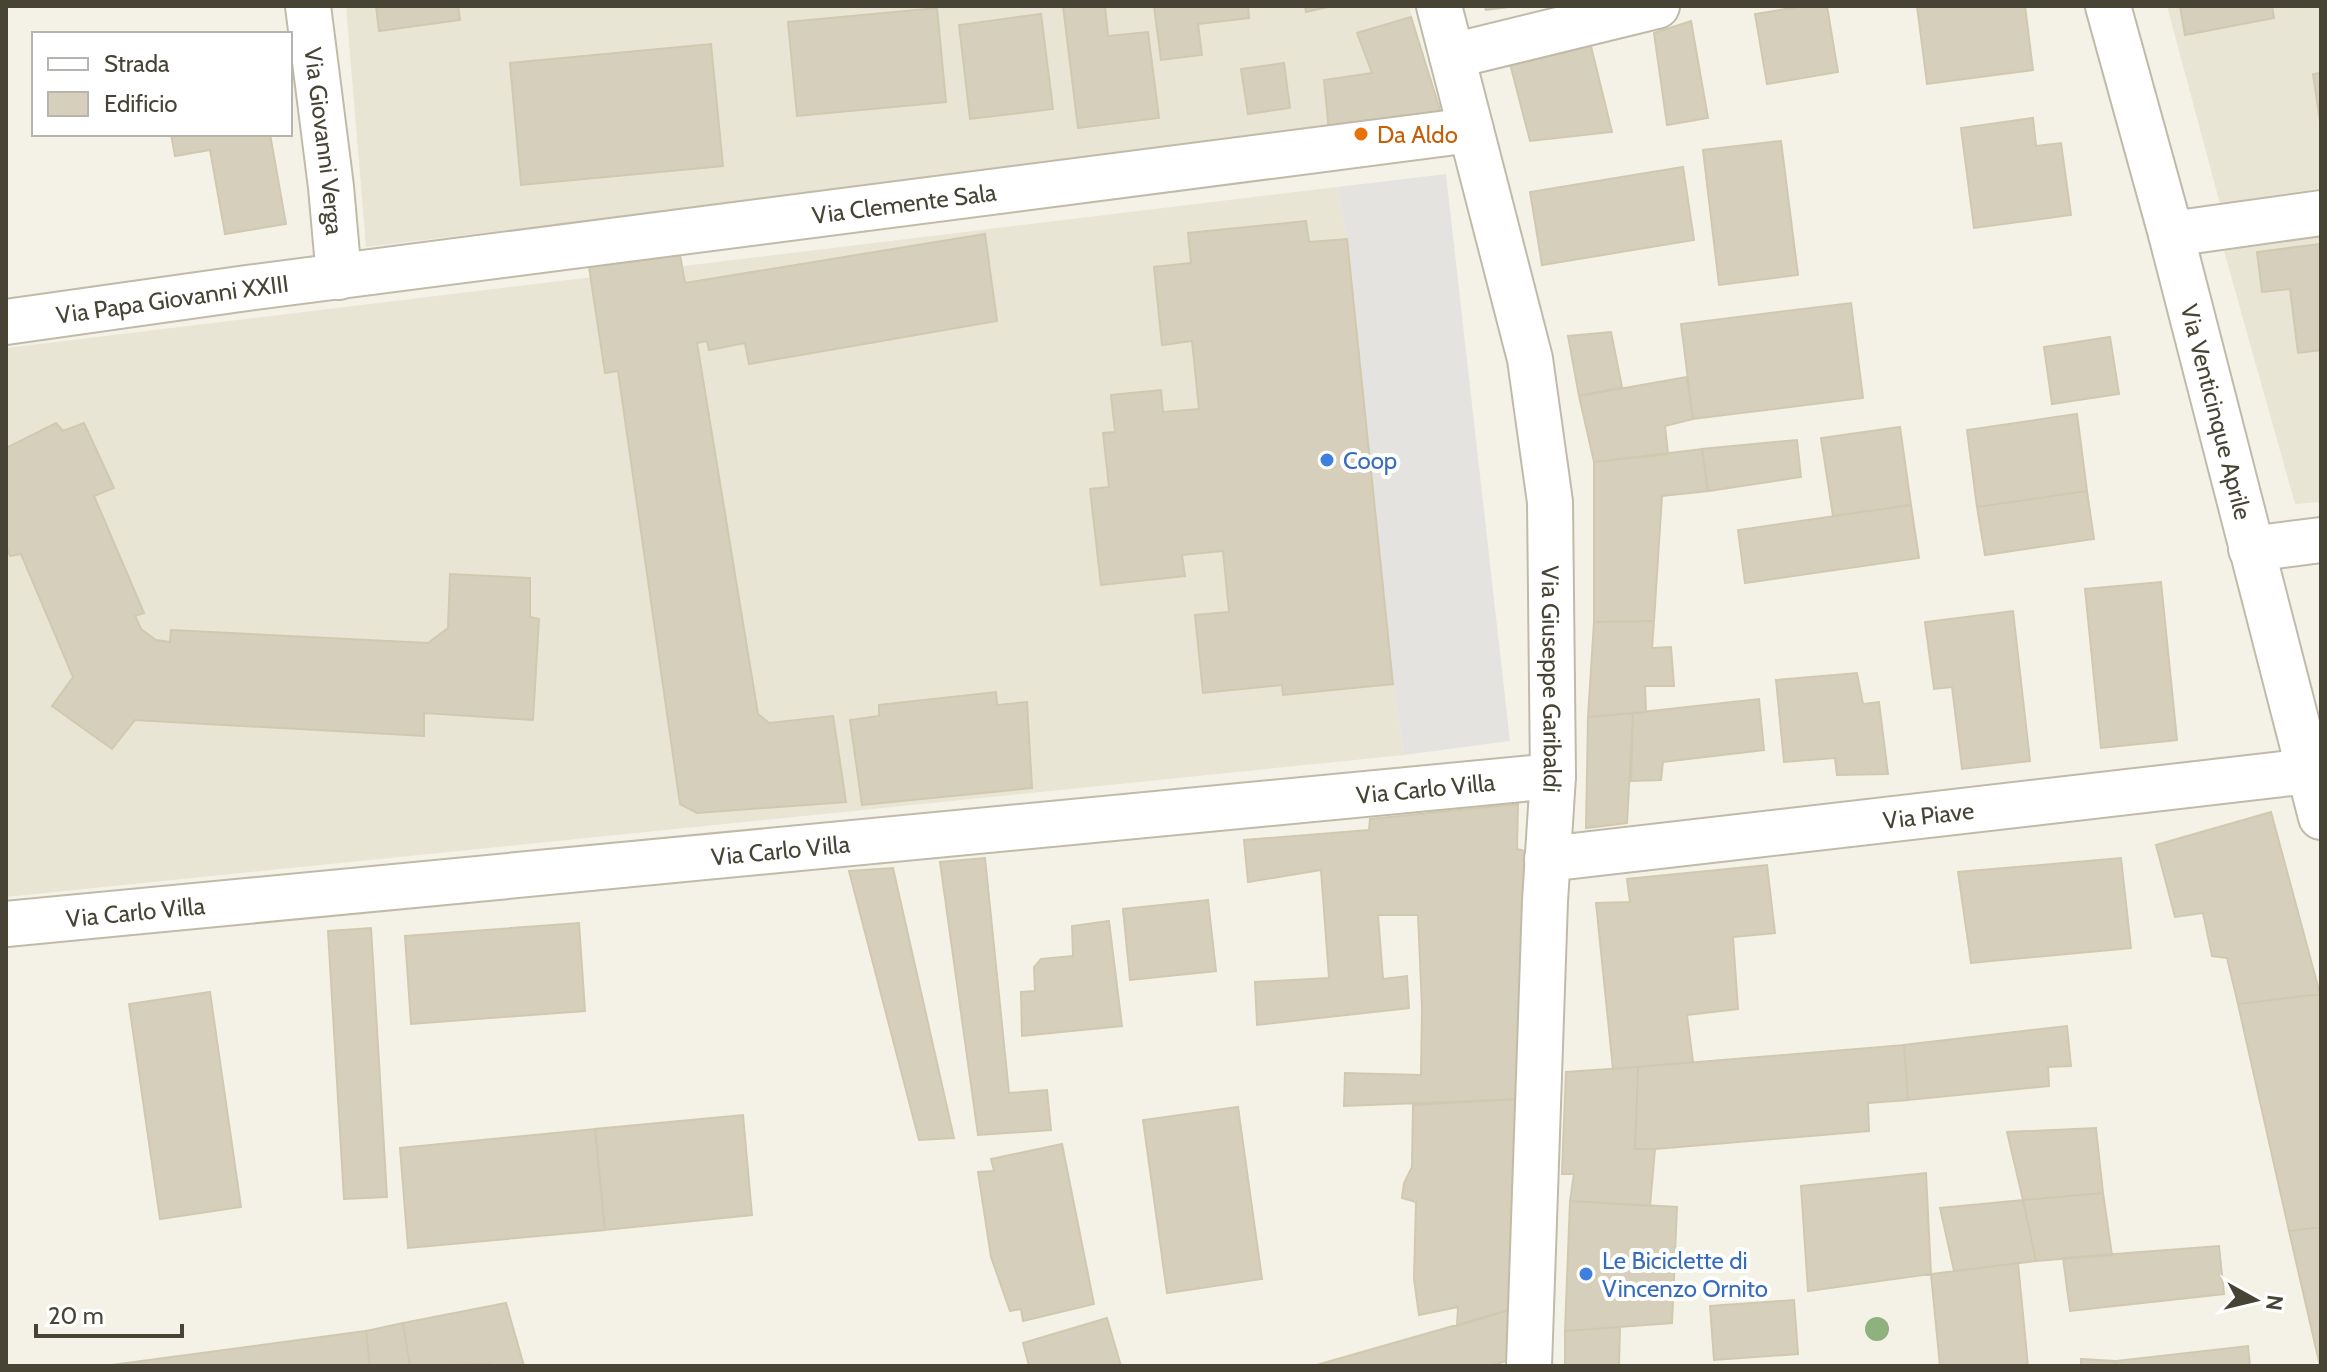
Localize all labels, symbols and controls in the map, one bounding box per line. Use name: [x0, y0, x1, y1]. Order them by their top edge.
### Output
legend: [32, 32, 292, 136]
street label: Via Giovanni Verga: [299, 45, 350, 236]
text: Strada: [104, 49, 170, 78]
text: Edificio: [104, 89, 178, 118]
place label: Da Aldo: [1377, 120, 1458, 149]
marker: Da Aldo: [1352, 125, 1370, 143]
street label: Via Clemente Sala: [810, 177, 998, 229]
street label: Via Papa Giovanni XXIII: [54, 268, 290, 329]
street label: Via Venticinque Aprile: [2175, 301, 2258, 523]
place label: Coop: [1343, 446, 1397, 475]
marker: Coop: [1318, 451, 1336, 469]
street label: Via Giuseppe Garibaldi: [1536, 565, 1568, 794]
street label: Via Carlo Villa: [1355, 767, 1497, 809]
street label: Via Piave: [1881, 795, 1976, 835]
street label: Via Carlo Villa: [710, 829, 852, 871]
street label: Via Carlo Villa: [65, 890, 207, 933]
place label: Le Biciclette di Vincenzo Ornito: [1602, 1246, 1768, 1303]
north arrow: [2215, 1260, 2295, 1340]
marker: Le Biciclette di Vincenzo Ornito: [1577, 1265, 1595, 1283]
scale bar: [36, 1288, 182, 1338]
text: N: [2260, 1293, 2289, 1312]
text: 20 m: [48, 1301, 104, 1330]

